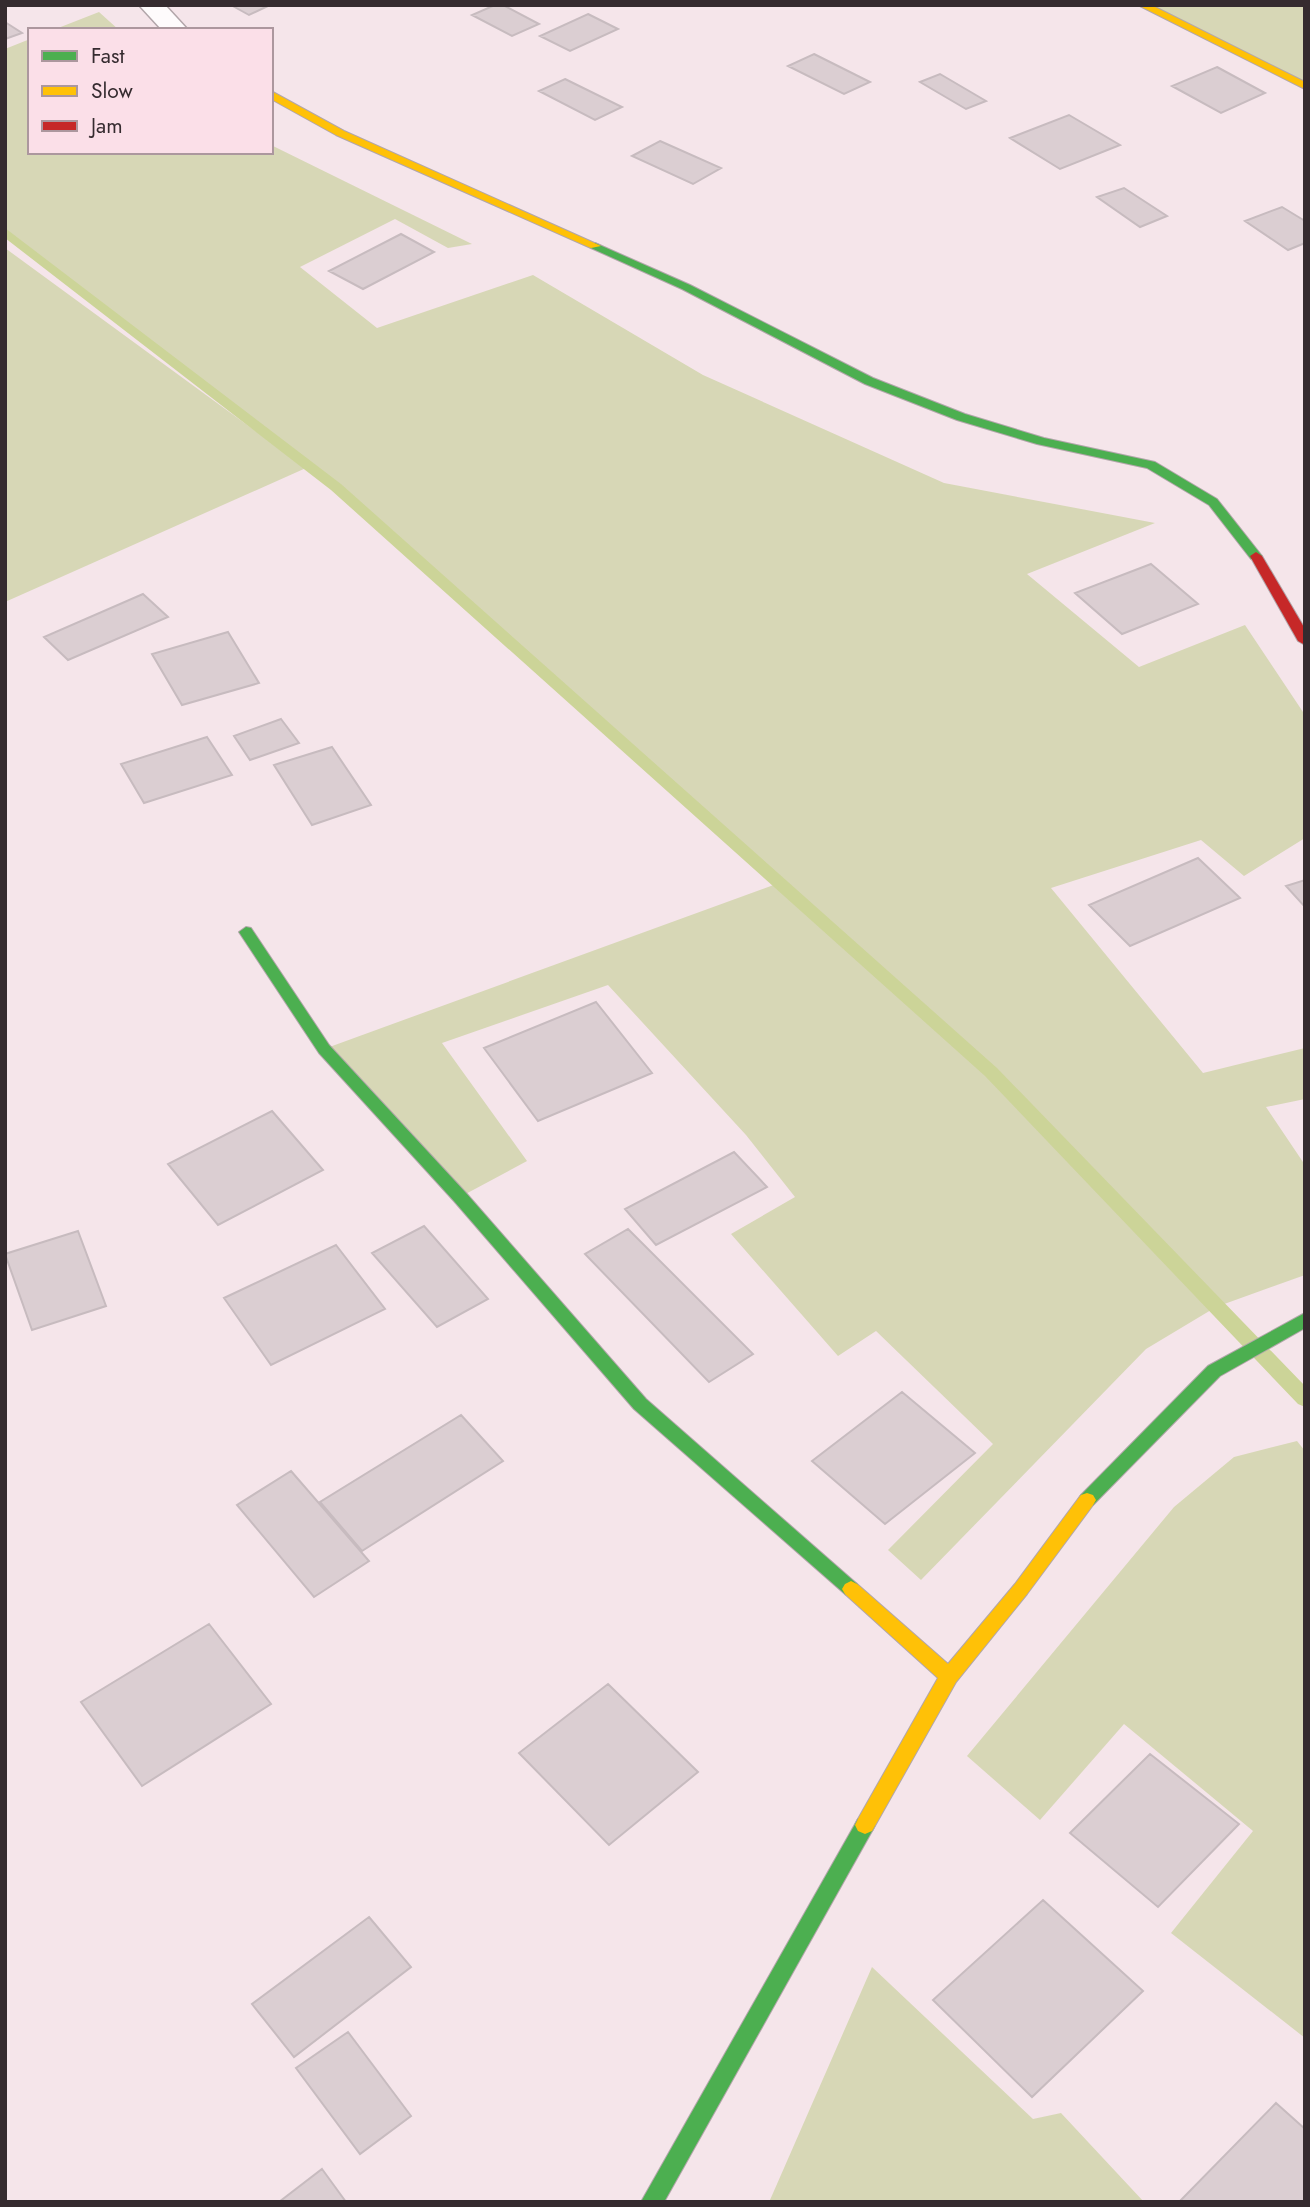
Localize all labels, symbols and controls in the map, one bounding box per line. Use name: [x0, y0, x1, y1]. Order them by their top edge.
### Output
legend: [28, 28, 273, 154]
text: Fast: [91, 41, 124, 71]
text: Slow: [91, 76, 133, 106]
text: Jam: [88, 111, 123, 141]

